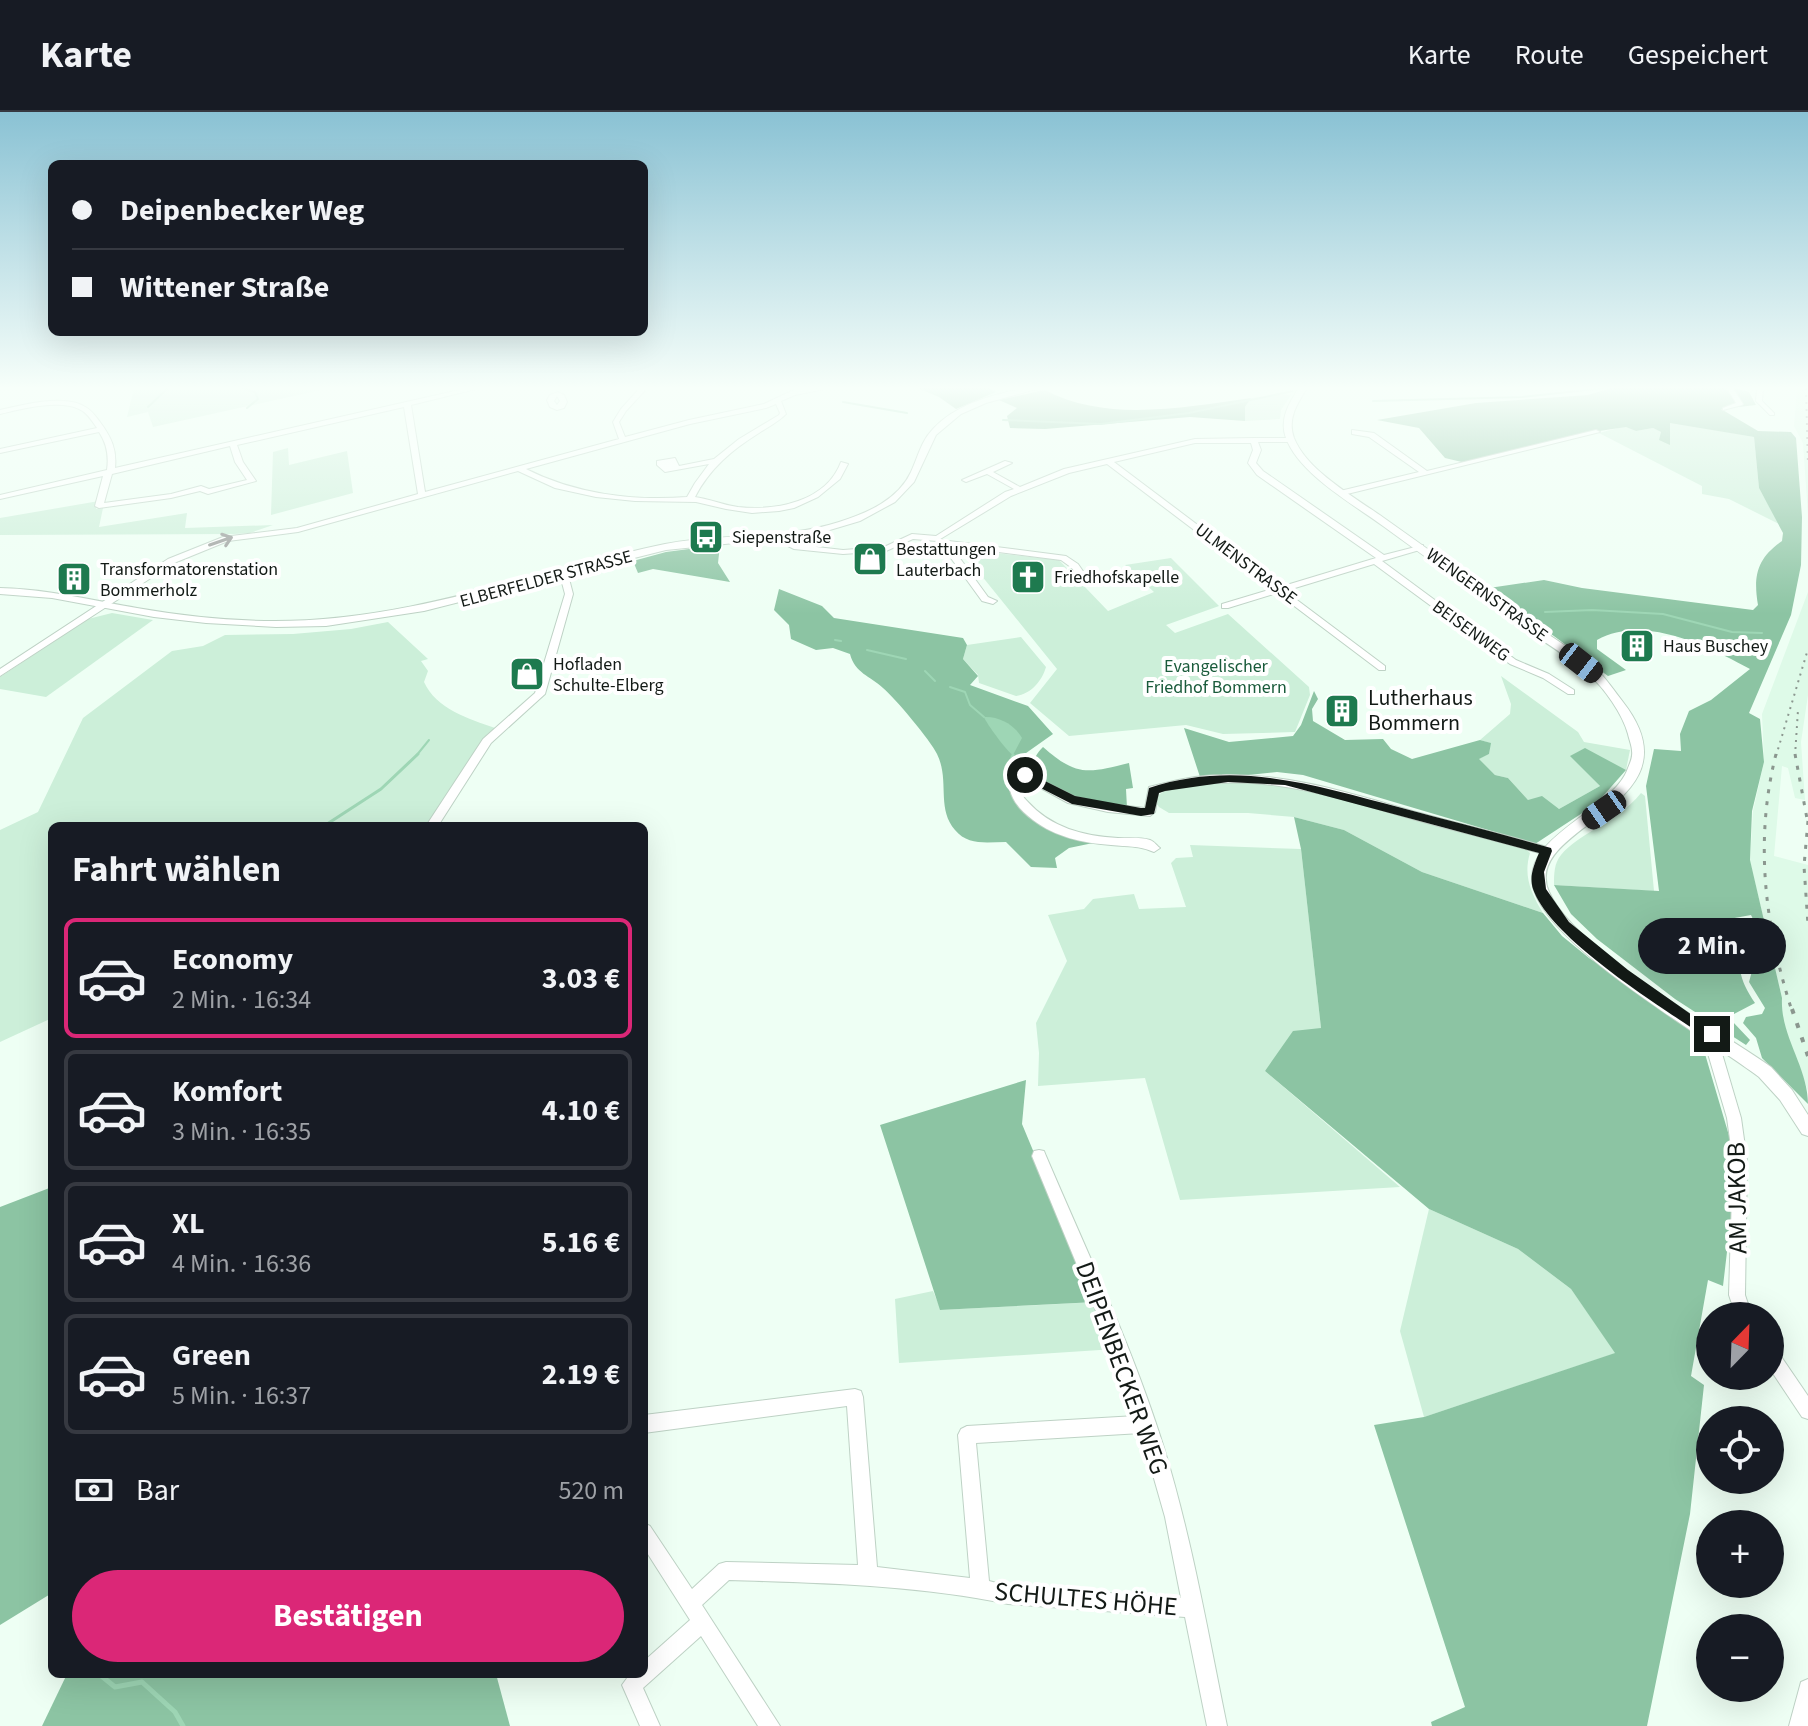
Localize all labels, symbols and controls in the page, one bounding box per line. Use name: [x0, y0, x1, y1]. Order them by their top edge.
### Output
text: Karte: [40, 28, 132, 82]
text: Karte: [1408, 35, 1471, 75]
text: Route: [1515, 35, 1584, 75]
text: Gespeichert: [1628, 35, 1768, 75]
text: Deipenbecker Weg: [120, 189, 364, 232]
text: Wittener Straße: [120, 266, 329, 309]
street label: ULMENSTRASSE: [1190, 517, 1302, 611]
bus stop icon: Siepenstraße: [687, 518, 725, 556]
place label: Siepenstraße: [732, 525, 831, 550]
one-way arrow: [208, 532, 233, 547]
place label: Bestattungen Lauterbach: [896, 537, 996, 583]
shop icon: Bestattungen Lauterbach: [851, 540, 889, 578]
street label: WENGERNSTRASSE: [1421, 542, 1553, 648]
street label: ELBERFELDER STRASSE: [457, 544, 635, 614]
place label: Transformatorenstation Bommerholz: [100, 557, 278, 603]
church icon: Friedhofskapelle: [1009, 558, 1047, 596]
building icon: Transformatorenstation Bommerholz: [55, 560, 93, 598]
place label: Friedhofskapelle: [1054, 565, 1179, 590]
street label: BEISENWEG: [1427, 594, 1515, 668]
building icon: Haus Buschey: [1618, 627, 1656, 665]
place label: Haus Buschey: [1663, 634, 1769, 659]
car: [1555, 639, 1607, 687]
place label: Hofladen Schulte-Elberg: [553, 652, 664, 698]
park label: Evangelischer Friedhof Bommern: [1145, 654, 1287, 700]
shop icon: Hofladen Schulte-Elberg: [508, 655, 546, 693]
place label: Lutherhaus Bommern: [1368, 682, 1473, 739]
building icon: Lutherhaus Bommern: [1323, 692, 1361, 730]
route start: [1007, 757, 1043, 793]
car: [1577, 786, 1631, 834]
text: Fahrt wählen: [72, 844, 281, 895]
callout: 2 Min.: [1638, 918, 1786, 974]
text: 2 Min.: [1678, 927, 1746, 964]
text: Economy: [172, 938, 293, 981]
icon: car: [76, 942, 148, 1014]
text: 3.03 €: [542, 957, 620, 1000]
text: 2 Min. · 16:34: [172, 981, 311, 1018]
route end: [1694, 1016, 1730, 1052]
text: Komfort: [172, 1070, 282, 1113]
icon: car: [76, 1074, 148, 1146]
text: 4.10 €: [542, 1089, 620, 1132]
text: 3 Min. · 16:35: [172, 1113, 311, 1150]
street label: AM JAKOB: [1718, 1142, 1756, 1254]
text: XL: [172, 1202, 205, 1245]
icon: car: [76, 1206, 148, 1278]
text: 5.16 €: [542, 1221, 620, 1264]
text: 4 Min. · 16:36: [172, 1245, 311, 1282]
street label: DEIPENBECKER WEG: [1066, 1256, 1178, 1480]
north arrow: [1696, 1302, 1784, 1390]
map controls: [1696, 1302, 1784, 1702]
text: Green: [172, 1334, 251, 1377]
icon: car: [76, 1338, 148, 1410]
text: 2.19 €: [542, 1353, 620, 1396]
text: 5 Min. · 16:37: [172, 1377, 311, 1414]
button: locate: [1696, 1406, 1784, 1494]
icon: cash: [72, 1468, 116, 1512]
text: Bar: [136, 1469, 179, 1512]
text: 520 m: [558, 1472, 624, 1509]
button: +: [1696, 1510, 1784, 1598]
button: Bestätigen: [72, 1570, 624, 1662]
street label: SCHULTES HÖHE: [993, 1573, 1179, 1625]
button: −: [1696, 1614, 1784, 1702]

